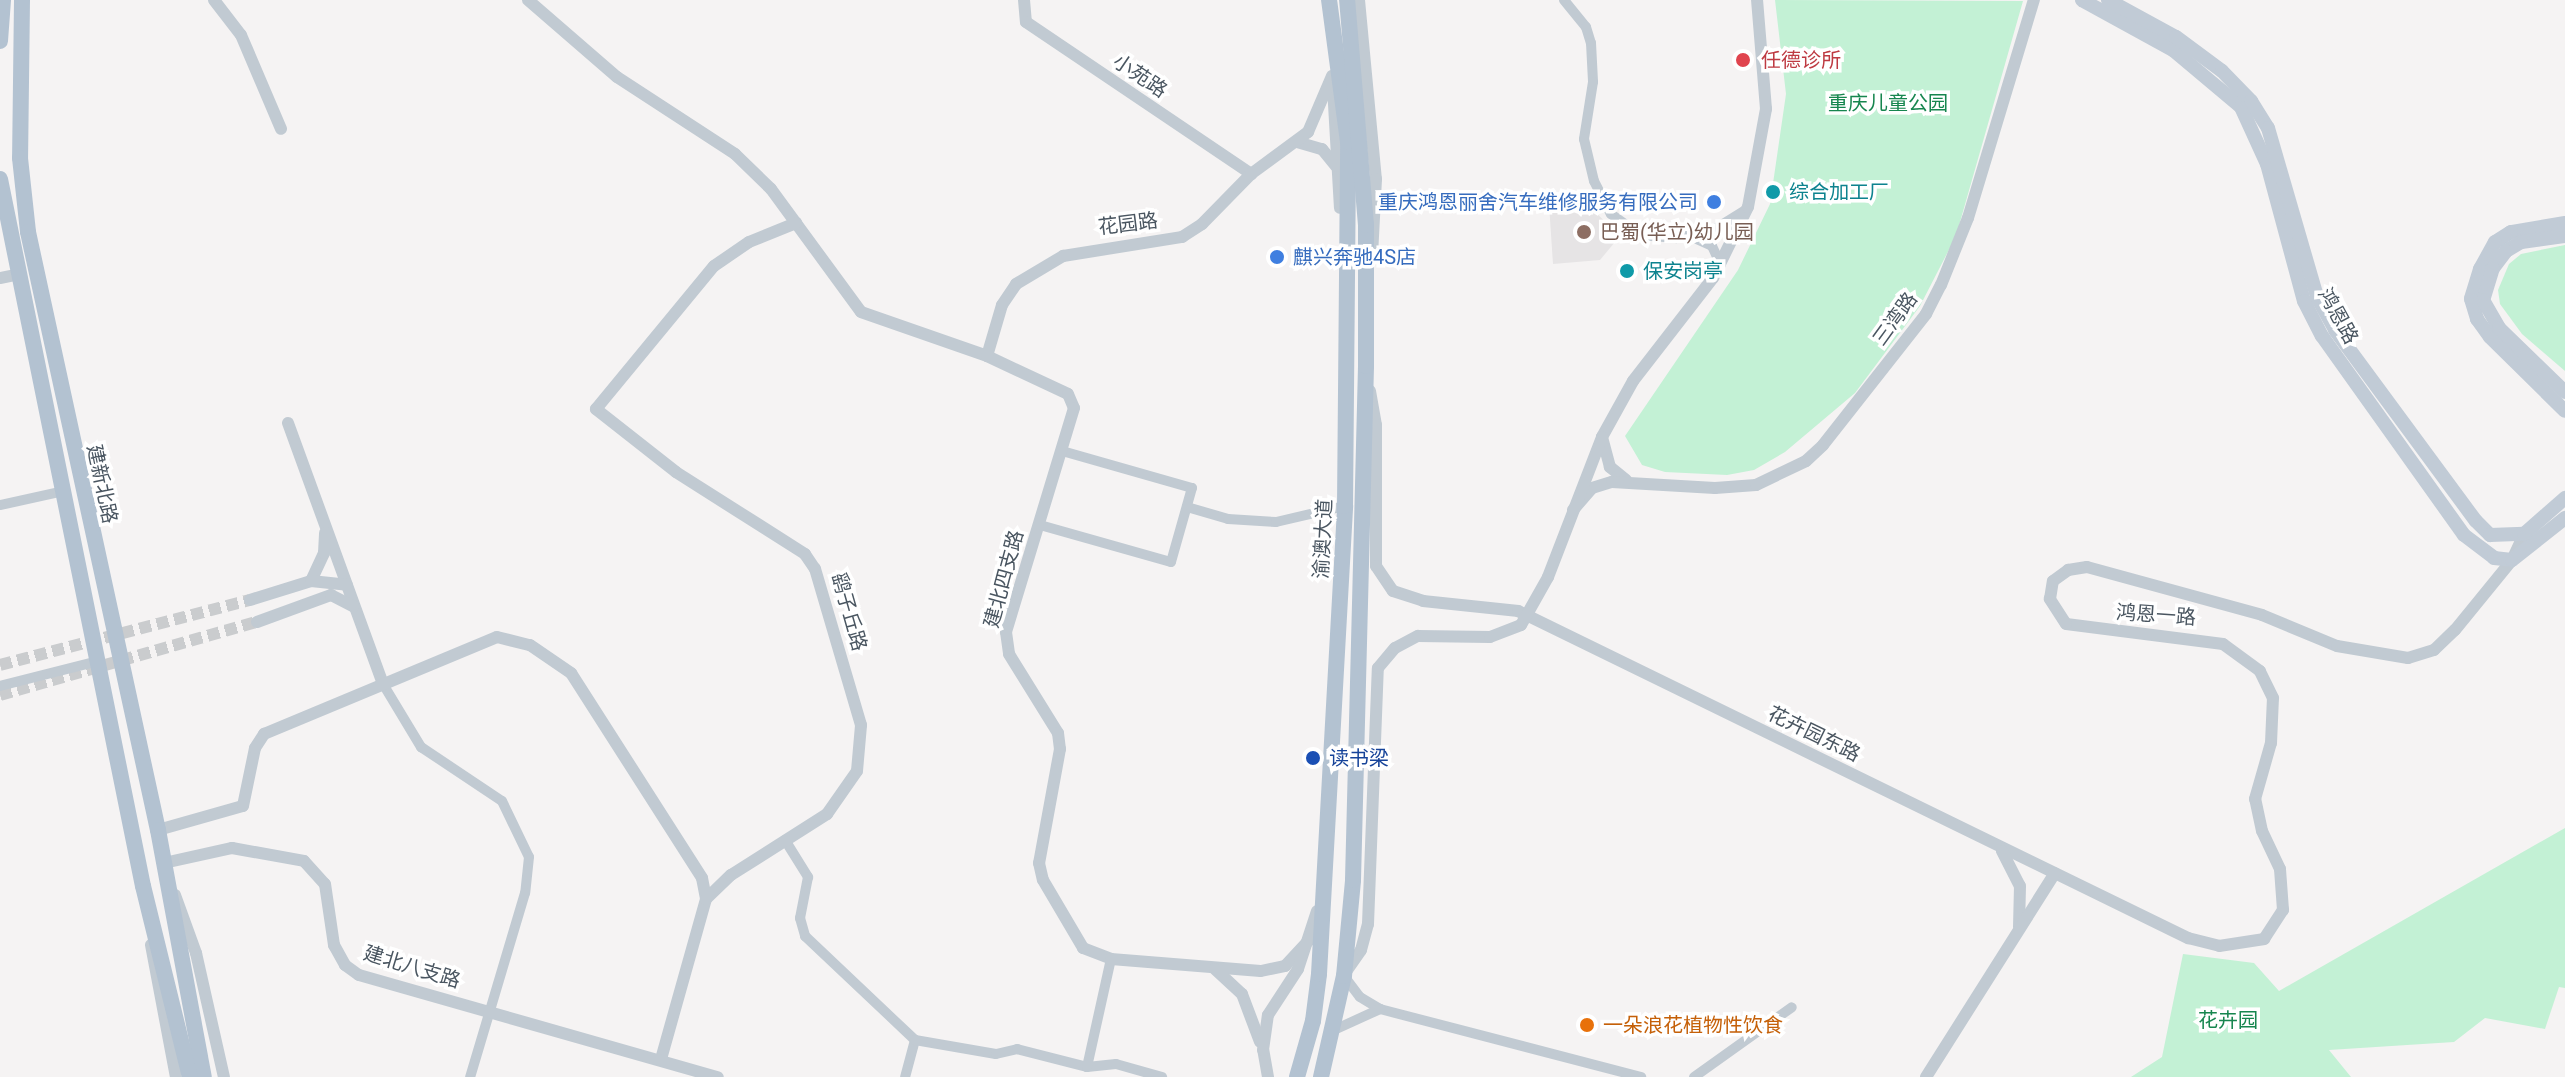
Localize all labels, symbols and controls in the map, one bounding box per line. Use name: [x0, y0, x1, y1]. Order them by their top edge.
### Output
place label: 任德诊所: [1761, 48, 1841, 72]
street label: 小苑路: [1108, 49, 1172, 103]
marker: 任德诊所: [1732, 49, 1754, 71]
park label: 重庆儿童公园: [1828, 91, 1948, 115]
place label: 综合加工厂: [1789, 180, 1889, 204]
marker: 综合加工厂: [1764, 183, 1782, 201]
place label: 重庆鸿恩丽舍汽车维修服务有限公司: [1378, 190, 1698, 214]
marker: 重庆鸿恩丽舍汽车维修服务有限公司: [1705, 193, 1723, 211]
street label: 花园路: [1097, 208, 1159, 240]
place label: 巴蜀(华立)幼儿园: [1600, 220, 1754, 244]
marker: 巴蜀(华立)幼儿园: [1575, 223, 1593, 241]
place label: 麒兴奔驰4S店: [1293, 245, 1416, 269]
marker: 麒兴奔驰4S店: [1268, 248, 1286, 266]
place label: 保安岗亭: [1643, 259, 1723, 283]
marker: 保安岗亭: [1618, 262, 1636, 280]
street label: 鸿恩路: [2313, 284, 2363, 348]
street label: 三湾路: [1868, 288, 1922, 350]
street label: 建新北路: [82, 442, 122, 526]
street label: 渝澳大道: [1309, 498, 1337, 580]
street label: 建北四支路: [979, 528, 1029, 630]
street label: 鹞子丘路: [826, 570, 872, 654]
street label: 鸿恩一路: [2115, 600, 2197, 630]
street label: 花卉园东路: [1764, 701, 1864, 767]
place label: 读书梁: [1329, 746, 1389, 770]
marker: 读书梁: [1304, 749, 1322, 767]
street label: 建北八支路: [361, 941, 463, 993]
park label: 花卉园: [2198, 1008, 2258, 1032]
place label: 一朵浪花植物性饮食: [1603, 1013, 1783, 1037]
marker: 一朵浪花植物性饮食: [1578, 1016, 1596, 1034]

